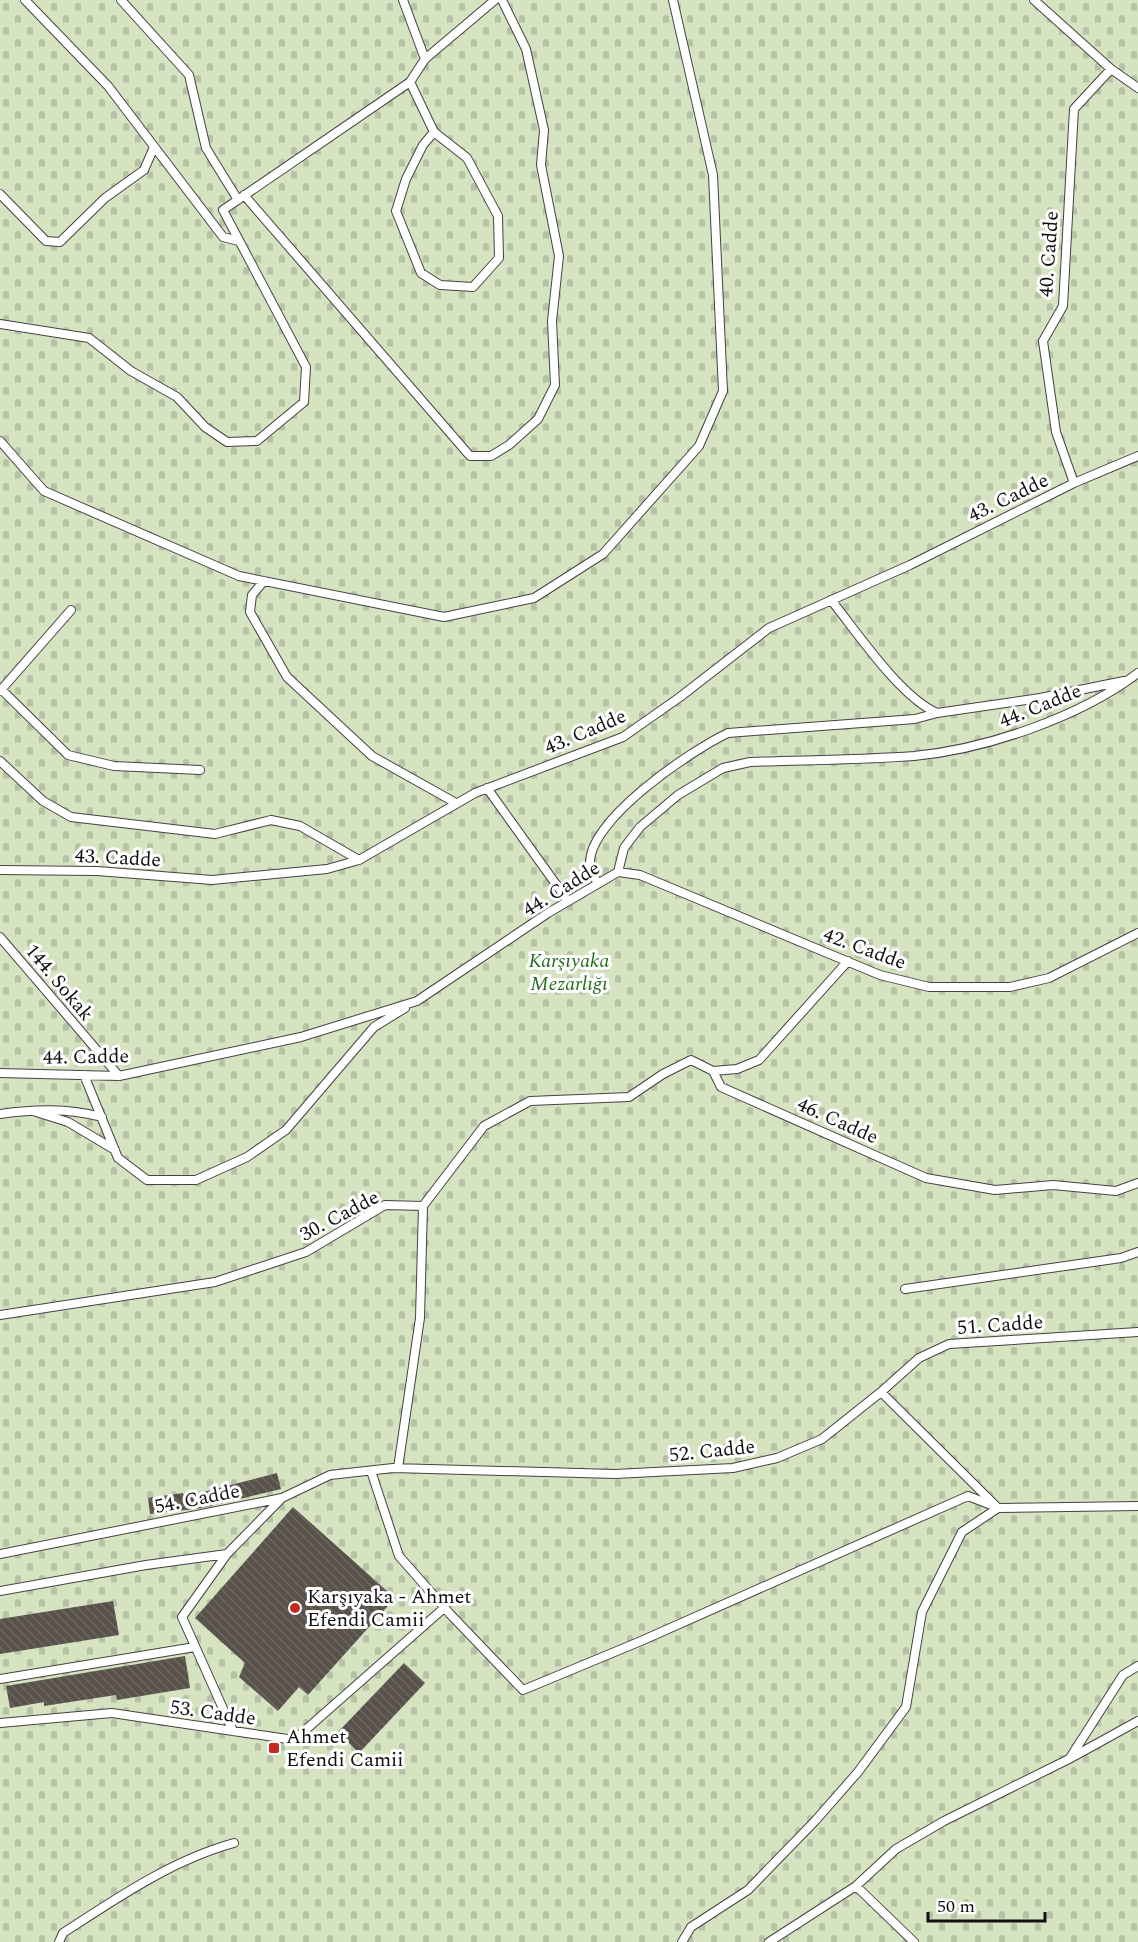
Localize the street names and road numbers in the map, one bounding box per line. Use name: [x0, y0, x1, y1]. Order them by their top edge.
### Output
street label: 40. Cadde: [1031, 210, 1067, 298]
street label: 43. Cadde: [963, 465, 1054, 530]
street label: 44. Cadde: [995, 676, 1086, 736]
street label: 43. Cadde: [540, 701, 631, 763]
street label: 43. Cadde: [74, 841, 162, 875]
street label: 44. Cadde: [517, 853, 606, 924]
street label: 42. Cadde: [819, 920, 910, 978]
street label: 144. Sokak: [18, 937, 101, 1028]
street label: 44. Cadde: [43, 1041, 129, 1073]
street label: 46. Cadde: [792, 1090, 883, 1152]
street label: 30. Cadde: [294, 1182, 385, 1249]
street label: 51. Cadde: [956, 1307, 1044, 1343]
street label: 52. Cadde: [668, 1432, 757, 1470]
street label: 54. Cadde: [152, 1476, 242, 1522]
street label: 53. Cadde: [168, 1692, 258, 1734]

